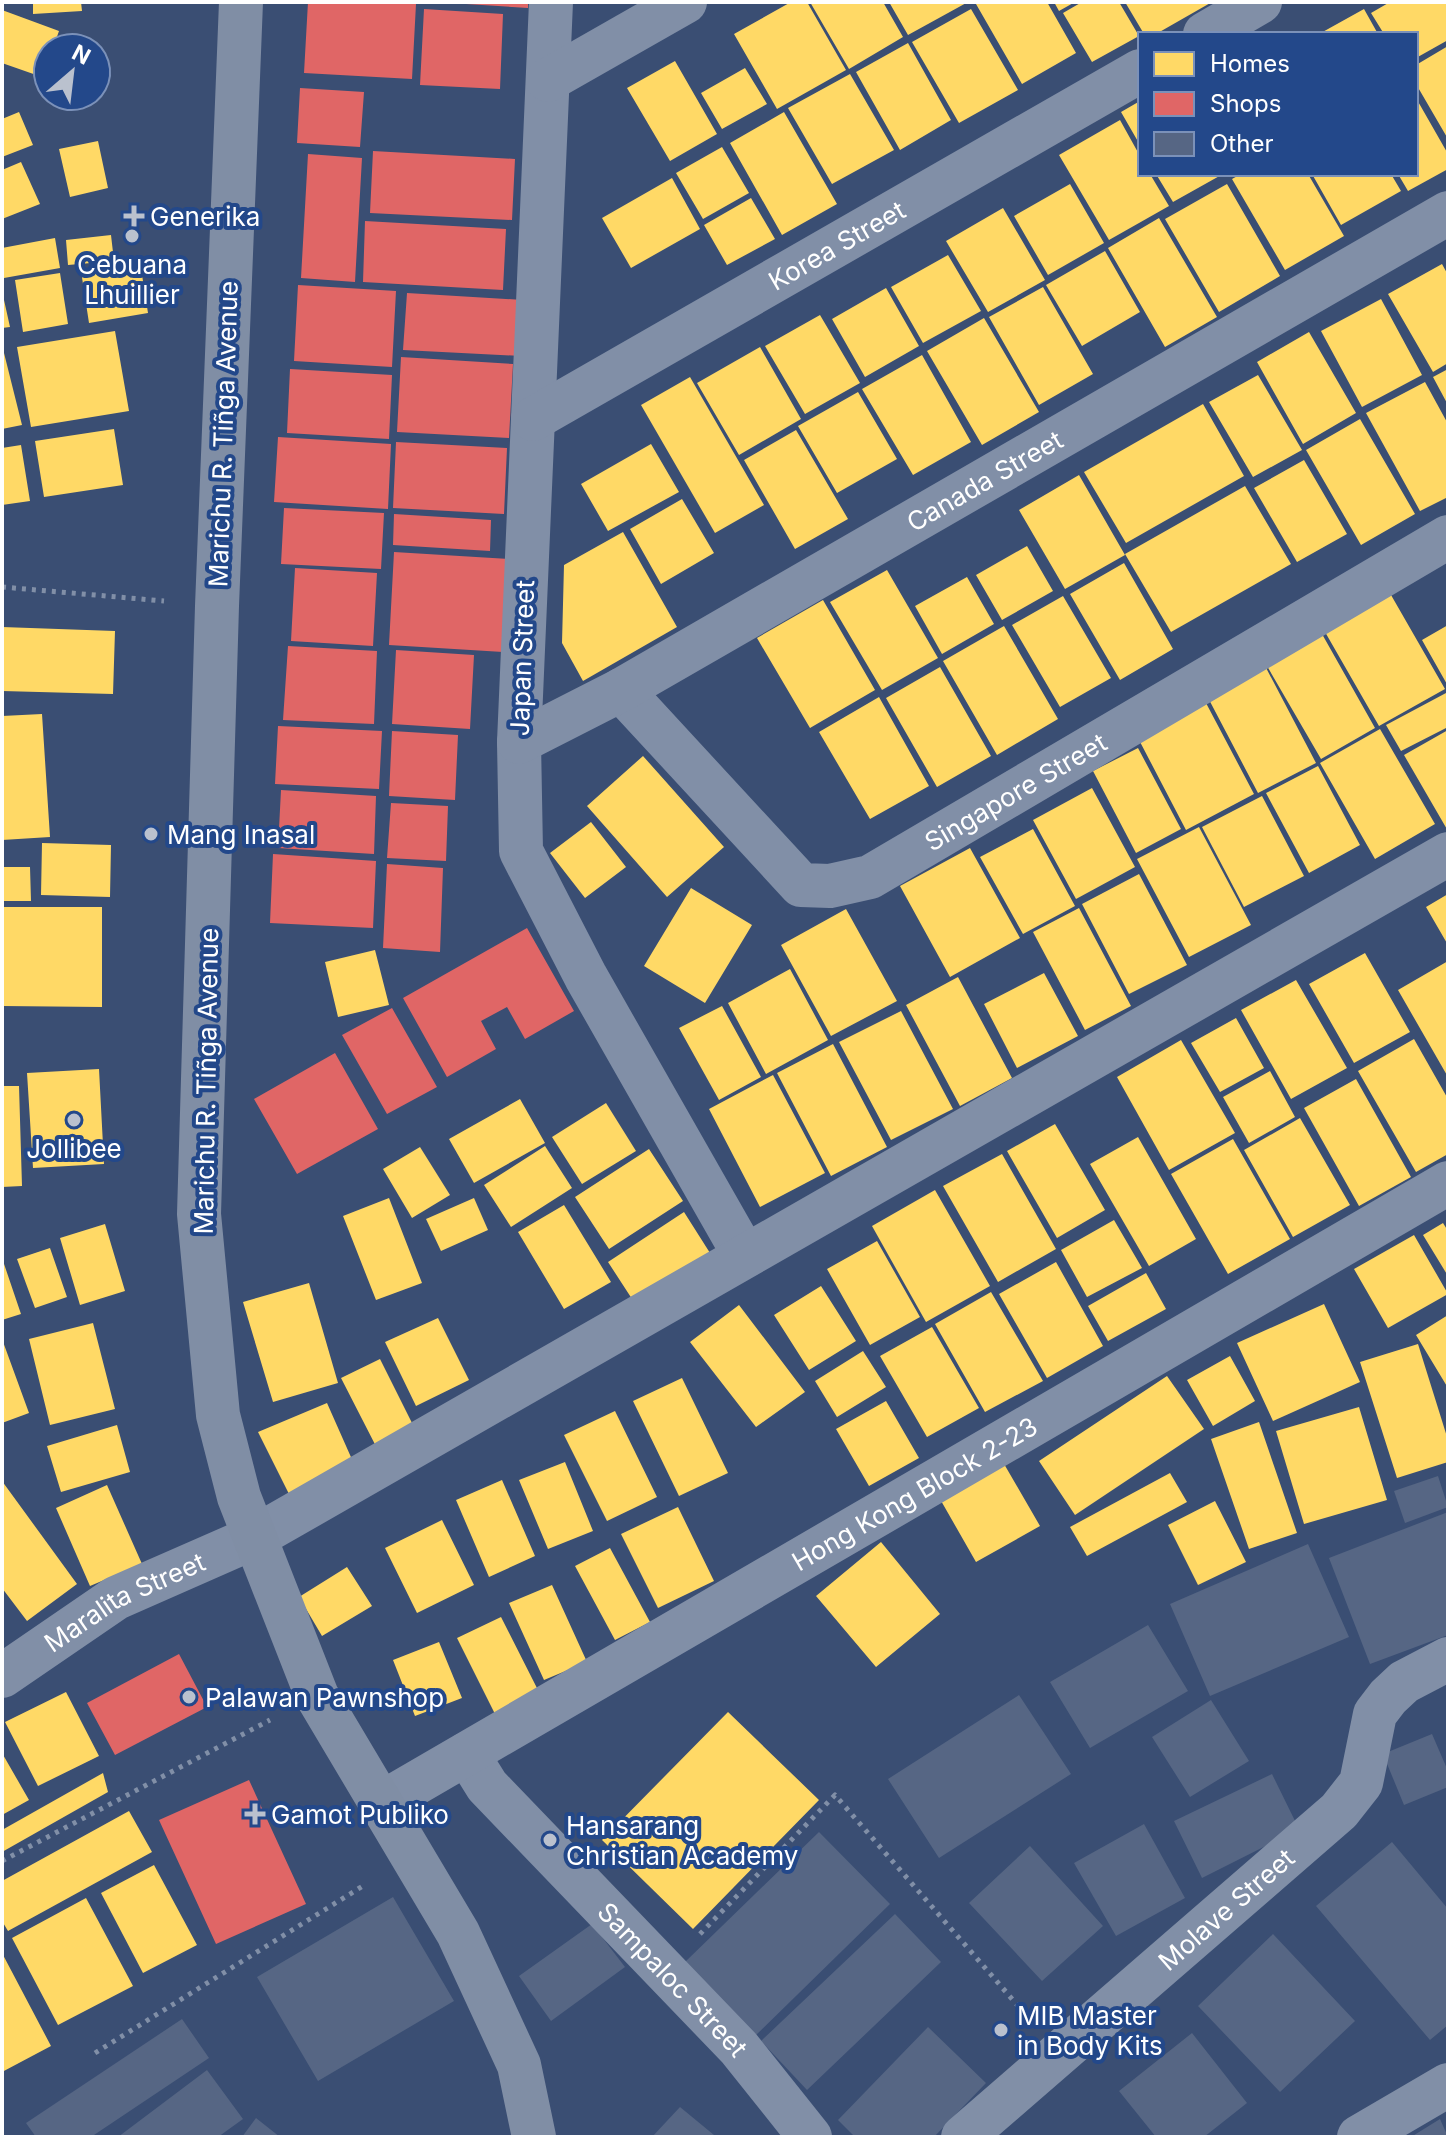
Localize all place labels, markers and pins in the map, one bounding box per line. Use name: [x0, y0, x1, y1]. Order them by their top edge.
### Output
place label: Generika: [150, 201, 260, 232]
marker: Generika: [125, 207, 143, 225]
marker: Cebuana Lhuillier: [123, 227, 141, 245]
place label: Cebuana Lhuillier: [77, 249, 187, 310]
place label: Mang Inasal: [167, 819, 315, 850]
marker: Mang Inasal: [142, 825, 160, 843]
marker: Jollibee: [65, 1111, 83, 1129]
place label: Jollibee: [26, 1133, 122, 1164]
place label: Palawan Pawnshop: [205, 1682, 444, 1713]
marker: Palawan Pawnshop: [180, 1688, 198, 1706]
place label: Gamot Publiko: [271, 1799, 449, 1830]
marker: Gamot Publiko: [246, 1805, 264, 1823]
place label: Hansarang Christian Academy: [566, 1810, 798, 1871]
marker: Hansarang Christian Academy: [541, 1831, 559, 1849]
place label: MIB Master in Body Kits: [1017, 2000, 1163, 2061]
marker: MIB Master in Body Kits: [992, 2021, 1010, 2039]

